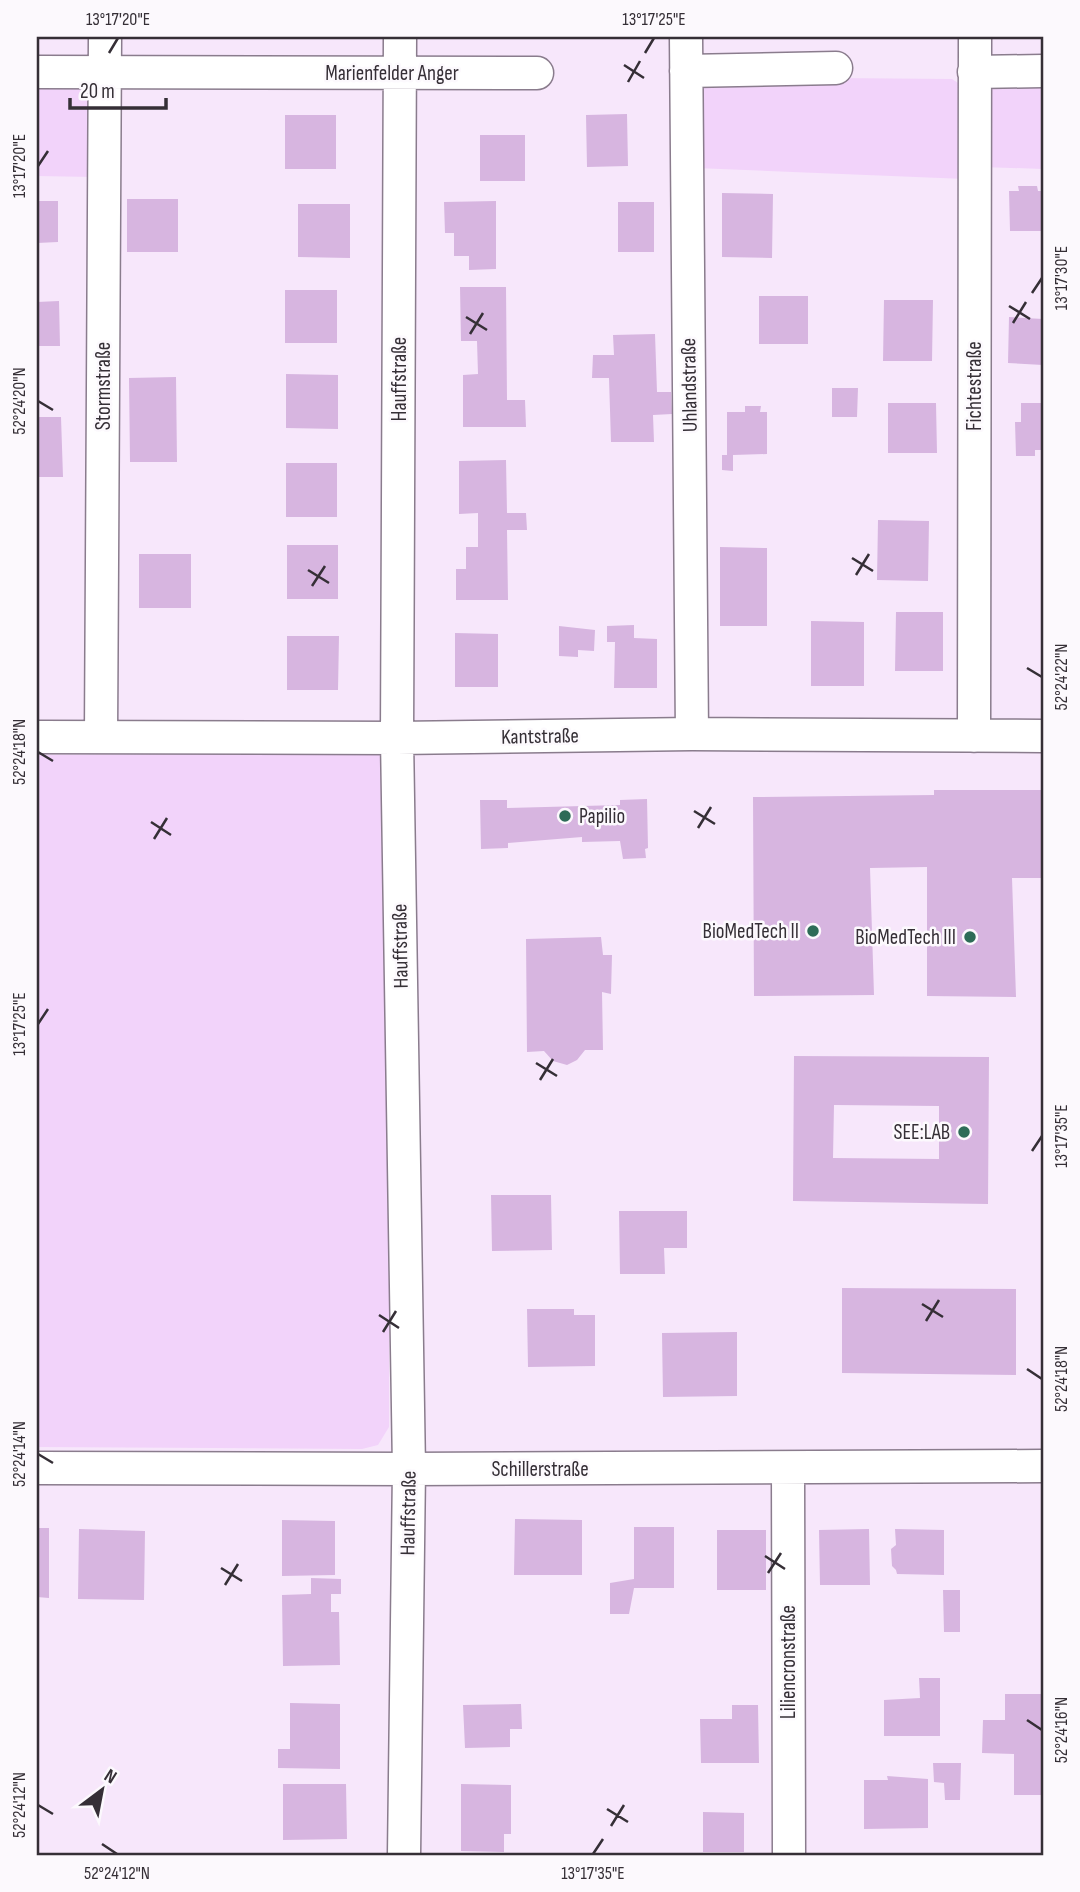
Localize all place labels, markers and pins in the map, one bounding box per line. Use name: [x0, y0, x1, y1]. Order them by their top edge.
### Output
place label: Papilio: [579, 804, 625, 829]
marker: Papilio: [557, 808, 573, 824]
place label: BioMedTech II: [703, 919, 799, 944]
marker: BioMedTech II: [805, 923, 821, 939]
place label: BioMedTech III: [855, 925, 956, 950]
marker: BioMedTech III: [962, 929, 978, 945]
place label: SEE:LAB: [893, 1120, 950, 1145]
marker: SEE:LAB: [956, 1124, 972, 1140]

